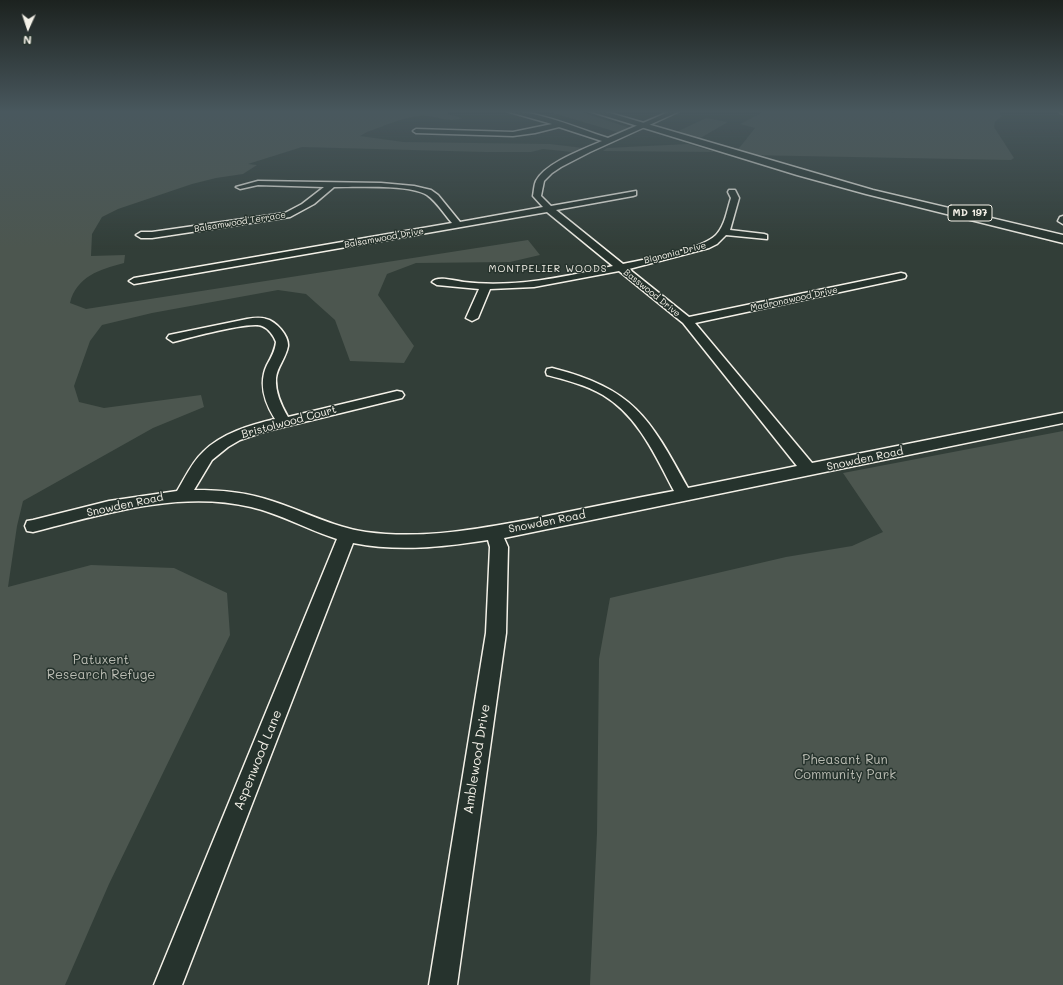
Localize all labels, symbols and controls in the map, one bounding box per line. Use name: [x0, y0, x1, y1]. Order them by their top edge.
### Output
north arrow: [8, 8, 48, 48]
text: N: [23, 33, 32, 48]
road number: MD 197: [948, 205, 992, 221]
street label: Balsamwood Terrace: [193, 209, 287, 235]
street label: Balsamwood Drive: [343, 226, 425, 250]
street label: Bignonia Drive: [643, 240, 707, 266]
district label: MONTPELIER WOODS: [489, 263, 607, 275]
street label: Basswood Drive: [621, 267, 683, 319]
street label: Madronawood Drive: [749, 284, 839, 314]
street label: Bristolwood Court: [240, 403, 338, 441]
street label: Snowden Road: [825, 444, 905, 474]
street label: Snowden Road: [85, 490, 165, 520]
street label: Snowden Road: [507, 508, 587, 536]
park label: Patuxent Research Refuge: [47, 652, 155, 683]
street label: Amblewood Drive: [461, 703, 493, 815]
street label: Aspenwood Lane: [231, 708, 285, 812]
park label: Pheasant Run Community Park: [794, 752, 896, 783]

